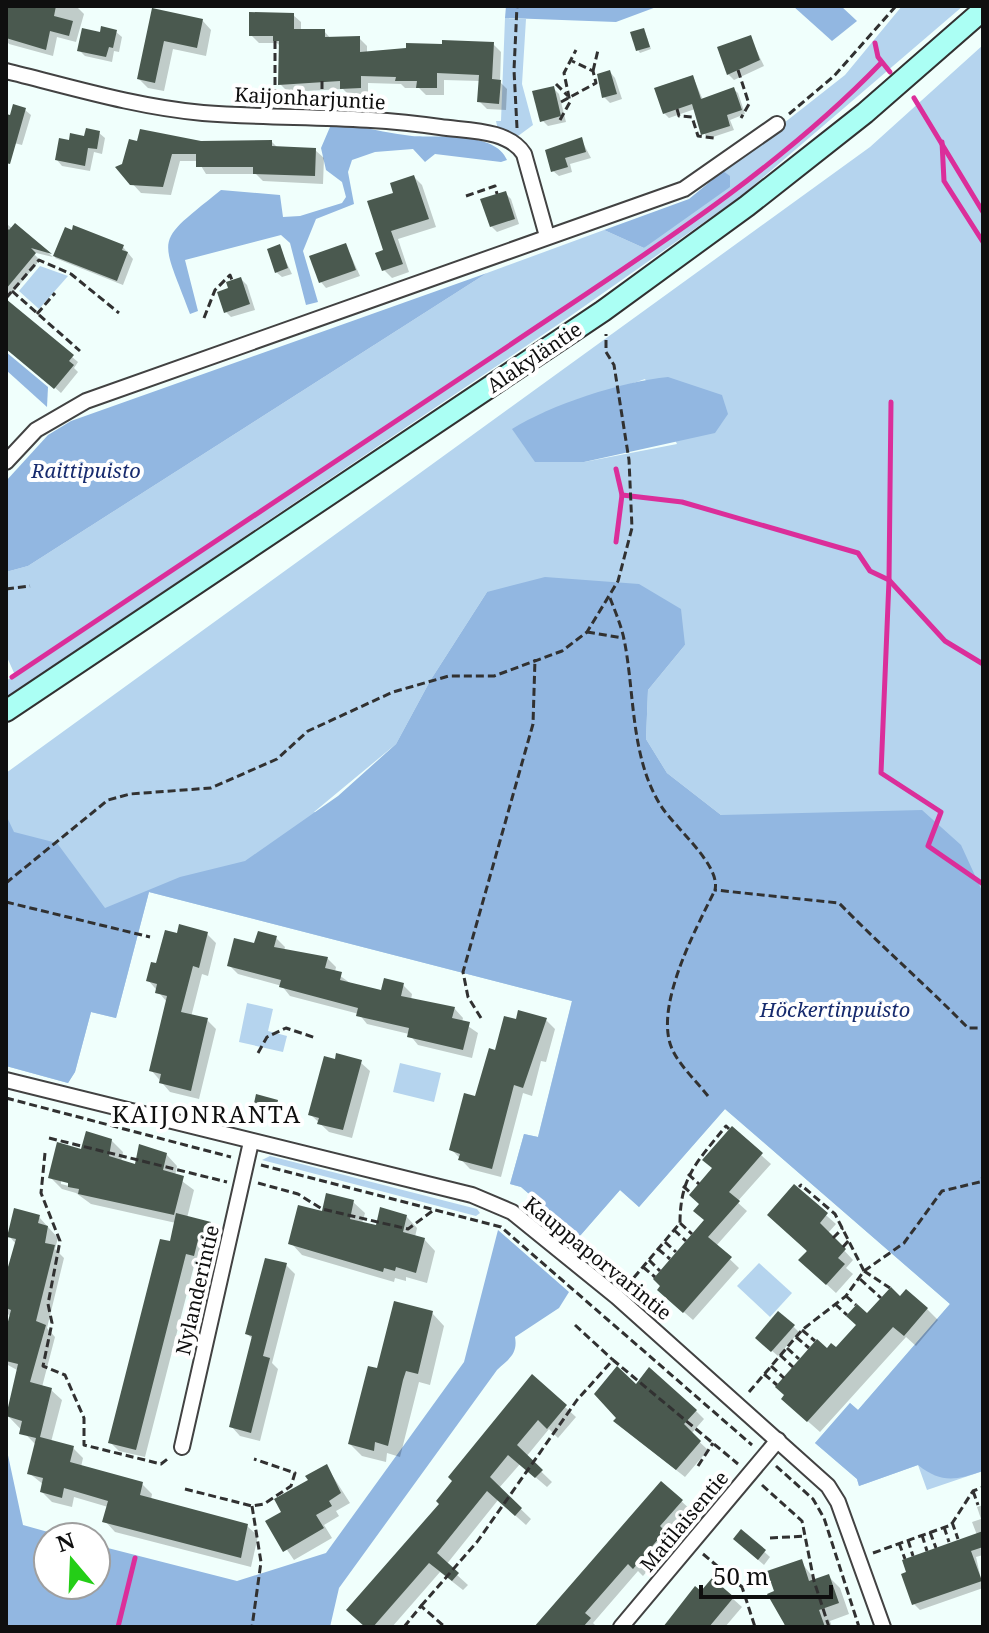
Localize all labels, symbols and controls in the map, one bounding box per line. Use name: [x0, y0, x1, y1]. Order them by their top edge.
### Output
street label: Kaijonharjuntie: [234, 81, 386, 115]
street label: Alakyläntie: [481, 315, 587, 399]
park label: Raittipuisto: [30, 457, 141, 484]
park label: Höckertinpuisto: [759, 996, 910, 1023]
district label: KAIJONRANTA: [112, 1097, 302, 1130]
street label: Kauppaporvarintie: [518, 1190, 678, 1326]
street label: Nylanderintie: [169, 1222, 225, 1358]
street label: Matilaisentie: [634, 1465, 734, 1577]
north arrow: [32, 1521, 112, 1601]
text: N: [52, 1524, 78, 1558]
scale bar: [701, 1549, 831, 1599]
text: 50 m: [713, 1559, 769, 1592]

